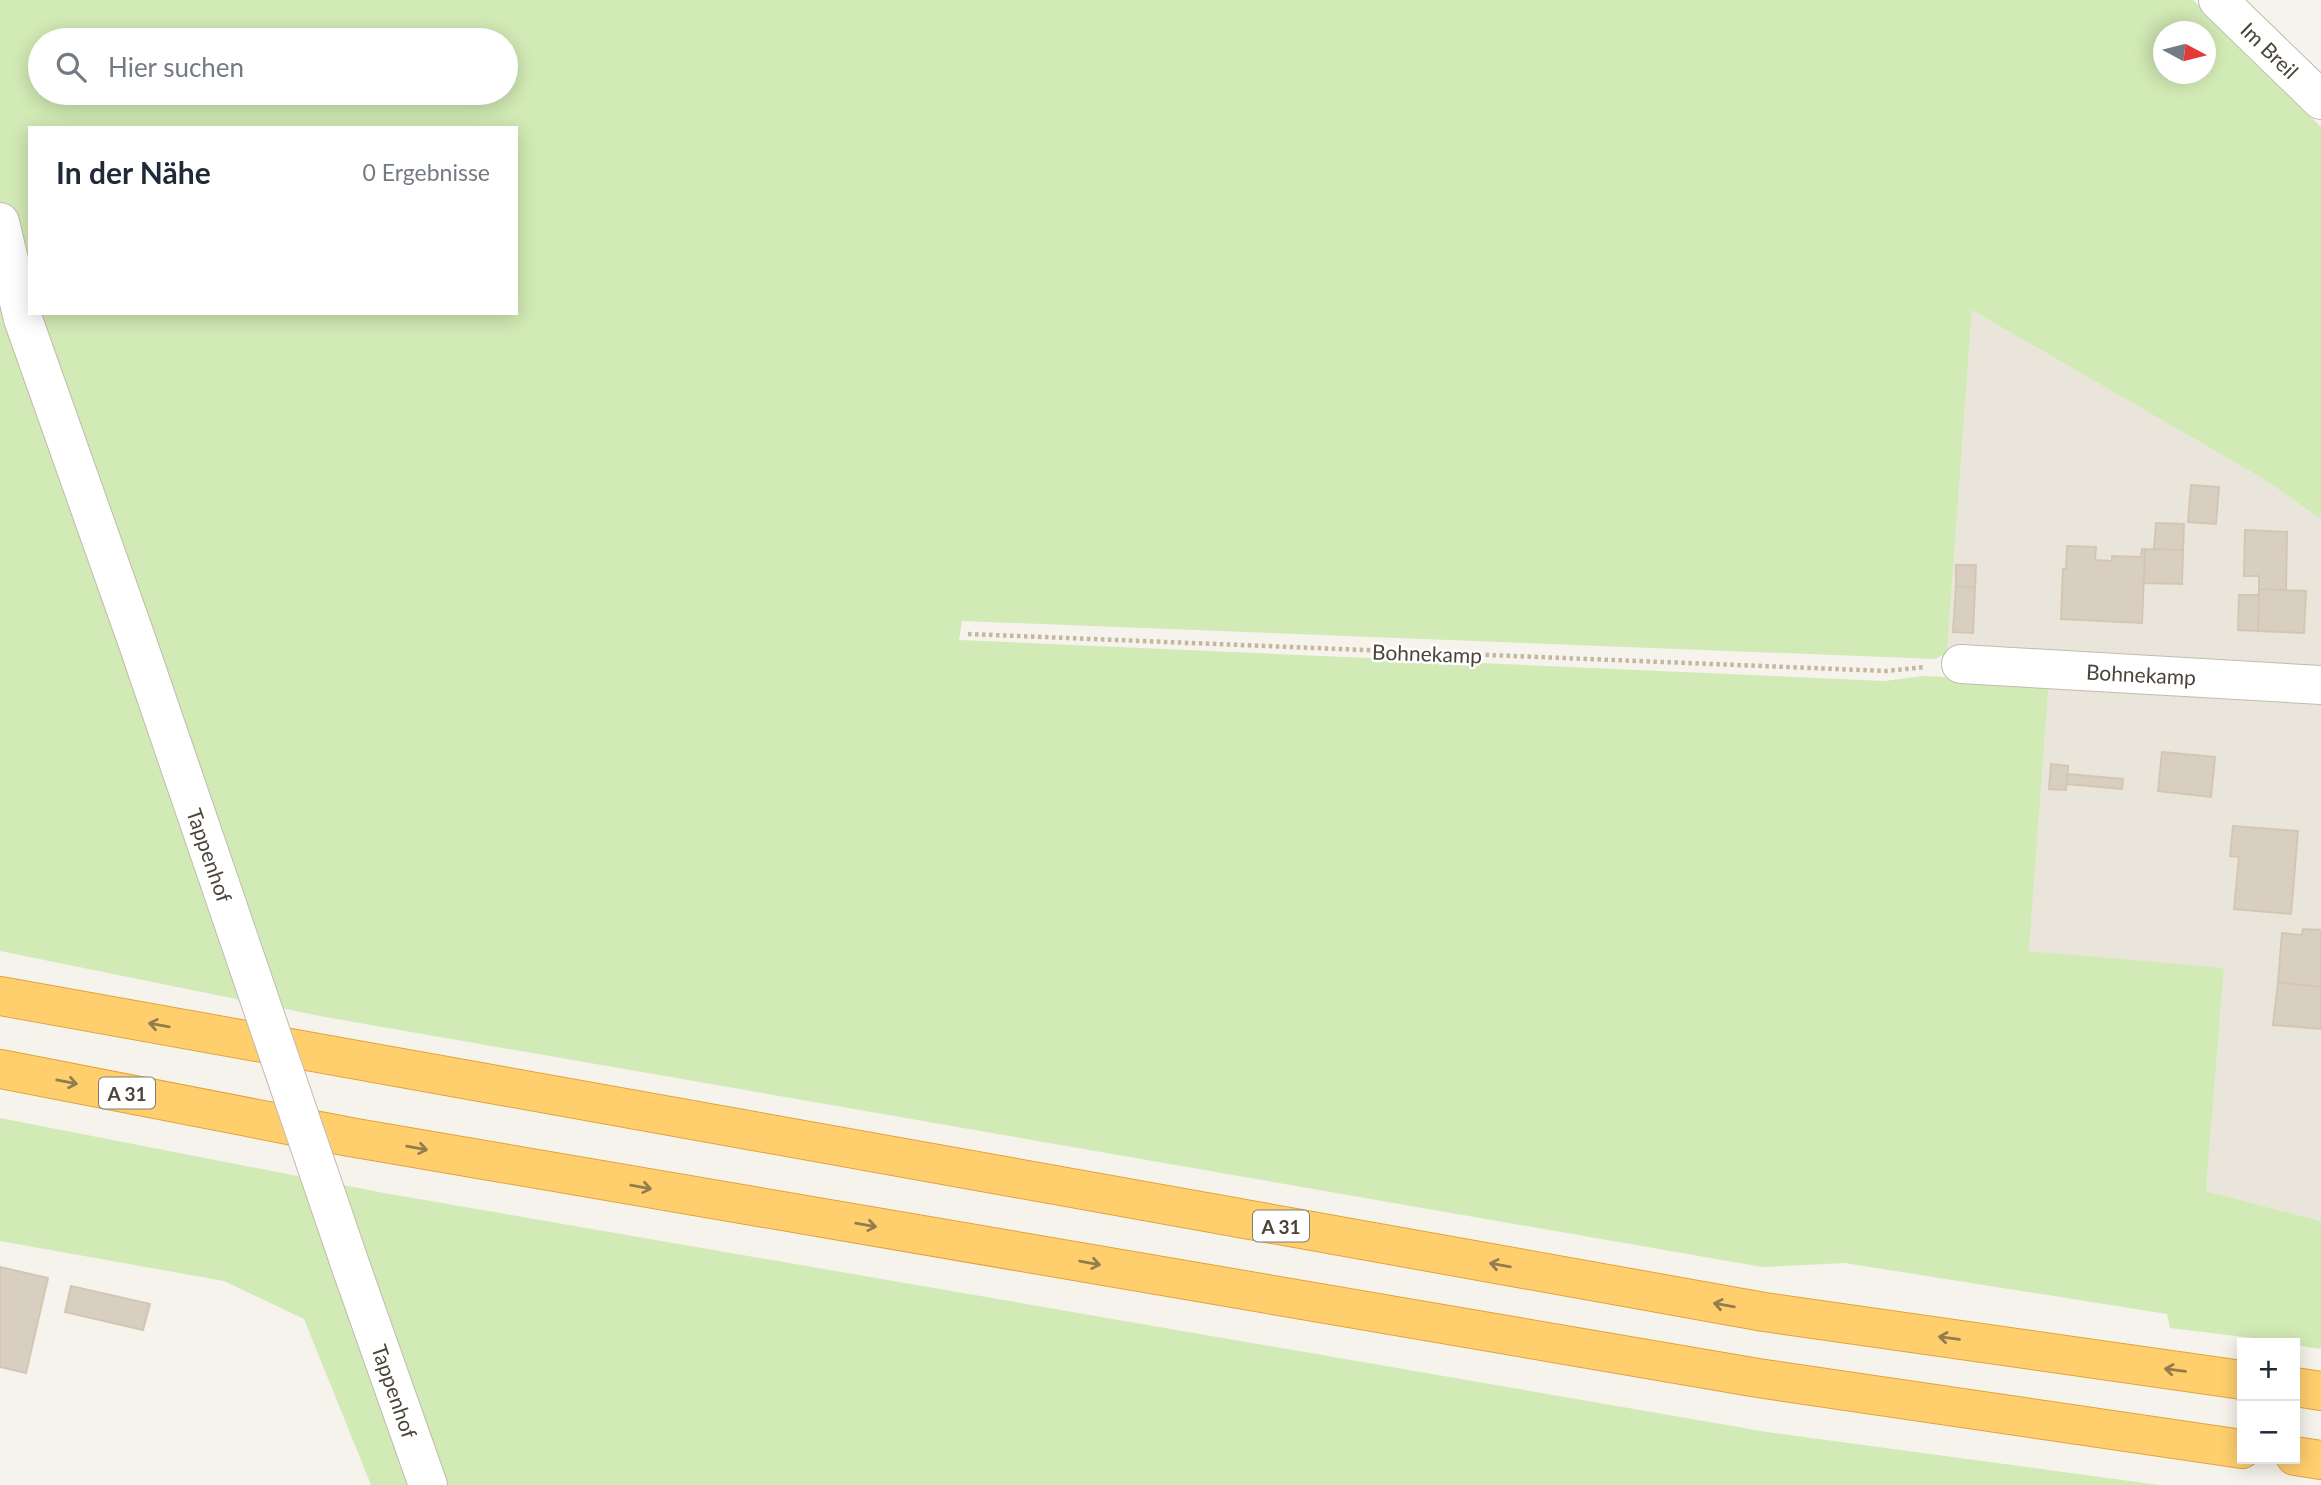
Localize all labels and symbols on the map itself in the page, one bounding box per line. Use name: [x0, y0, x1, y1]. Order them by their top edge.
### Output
street label: Im Breil: [2236, 17, 2304, 83]
north arrow: [2153, 21, 2216, 84]
street label: Bohnekamp: [1372, 639, 1482, 667]
street label: Bohnekamp: [2085, 659, 2197, 689]
street label: Tappenhof: [182, 805, 238, 906]
one-way arrow: [149, 1018, 171, 1031]
one-way arrow: [55, 1075, 78, 1089]
road number: A 31: [99, 1078, 155, 1108]
one-way arrow: [405, 1142, 428, 1155]
one-way arrow: [630, 1181, 652, 1194]
road number: A 31: [1253, 1210, 1309, 1242]
one-way arrow: [854, 1219, 877, 1232]
one-way arrow: [1078, 1257, 1101, 1270]
one-way arrow: [1489, 1258, 1512, 1271]
one-way arrow: [1713, 1298, 1736, 1311]
one-way arrow: [1939, 1332, 1961, 1345]
street label: Tappenhof: [367, 1341, 423, 1442]
one-way arrow: [2164, 1363, 2187, 1376]

